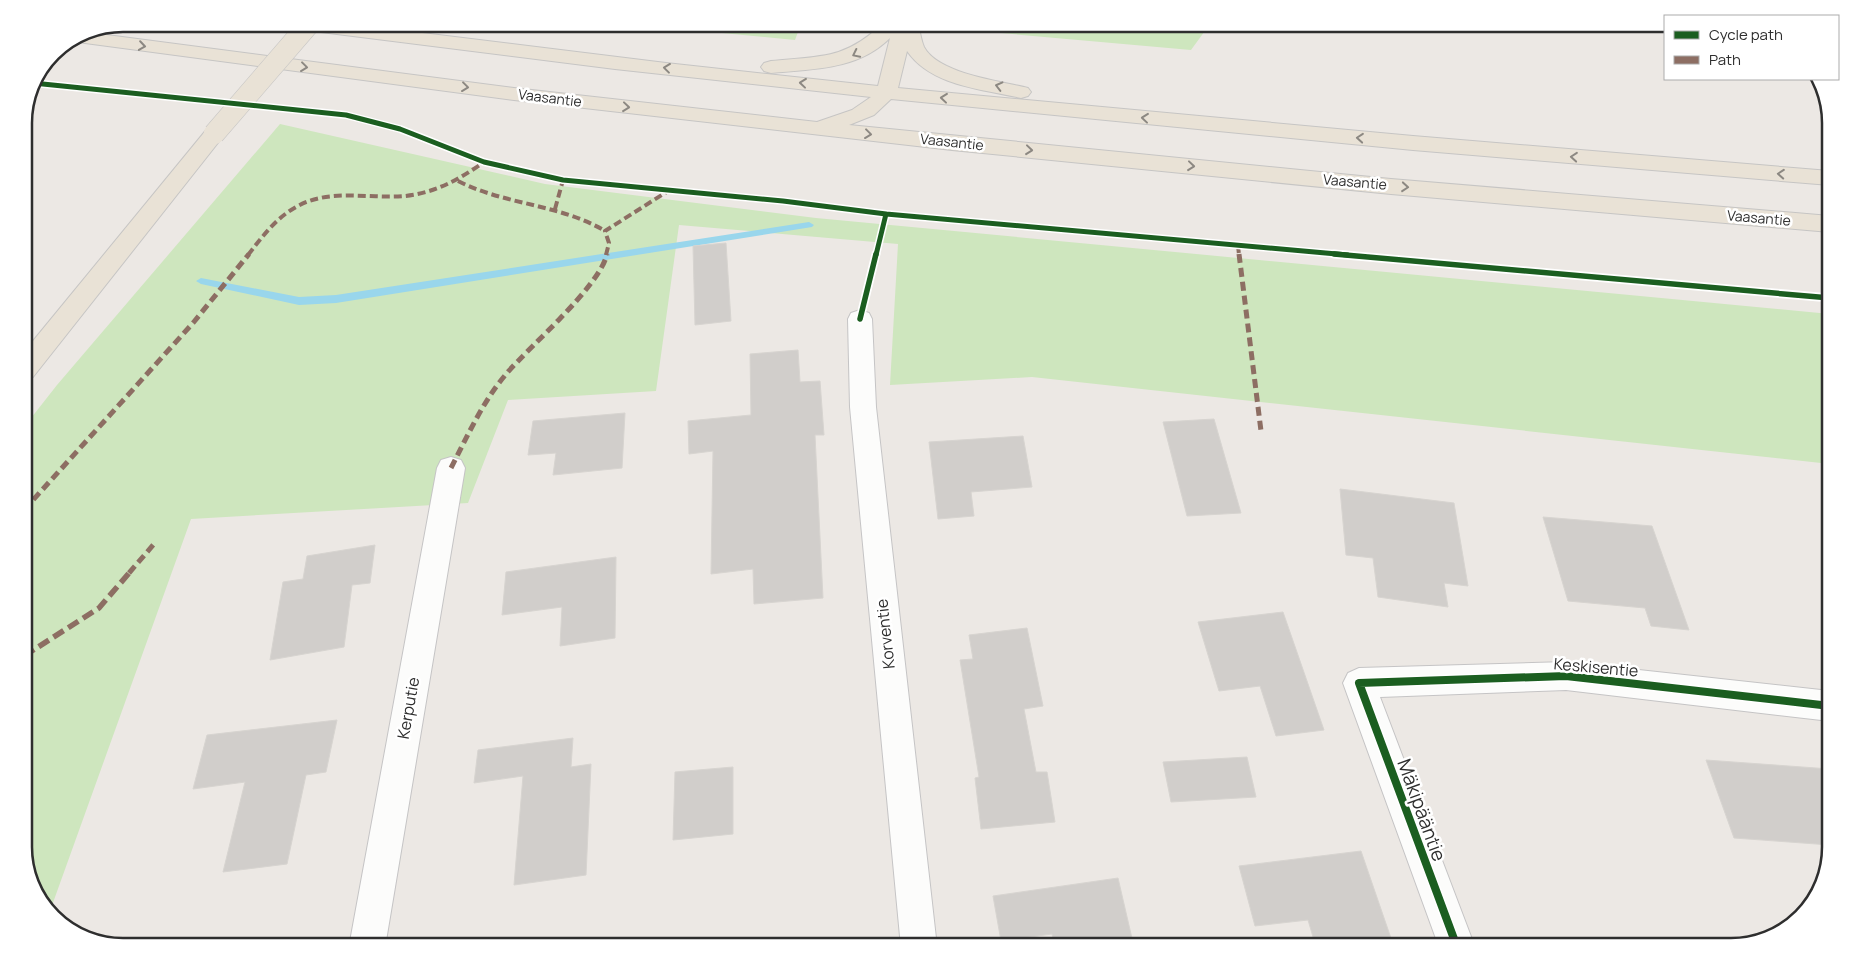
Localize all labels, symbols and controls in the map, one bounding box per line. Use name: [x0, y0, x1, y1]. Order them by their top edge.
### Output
legend: [1664, 15, 1839, 80]
text: Cycle path: [1709, 24, 1783, 45]
one-way arrow: [139, 40, 147, 51]
one-way arrow: [852, 48, 861, 58]
text: Path: [1709, 49, 1741, 70]
one-way arrow: [300, 61, 308, 72]
one-way arrow: [663, 64, 671, 74]
one-way arrow: [799, 78, 807, 89]
one-way arrow: [461, 81, 469, 92]
one-way arrow: [995, 82, 1004, 92]
street label: Vaasantie: [517, 84, 583, 111]
one-way arrow: [940, 93, 948, 104]
one-way arrow: [622, 101, 630, 112]
one-way arrow: [1141, 113, 1149, 124]
one-way arrow: [864, 128, 872, 139]
street label: Vaasantie: [919, 129, 985, 154]
one-way arrow: [1355, 133, 1363, 144]
one-way arrow: [1026, 144, 1034, 155]
one-way arrow: [1569, 152, 1577, 163]
one-way arrow: [1187, 160, 1195, 171]
street label: Vaasantie: [1322, 169, 1388, 194]
one-way arrow: [1777, 169, 1785, 180]
one-way arrow: [1401, 181, 1409, 192]
street label: Vaasantie: [1726, 205, 1792, 230]
street label: Korventie: [870, 598, 900, 670]
street label: Keskisentie: [1553, 652, 1639, 682]
street label: Kerputie: [392, 675, 424, 741]
street label: Mäkipääntie: [1391, 755, 1453, 865]

